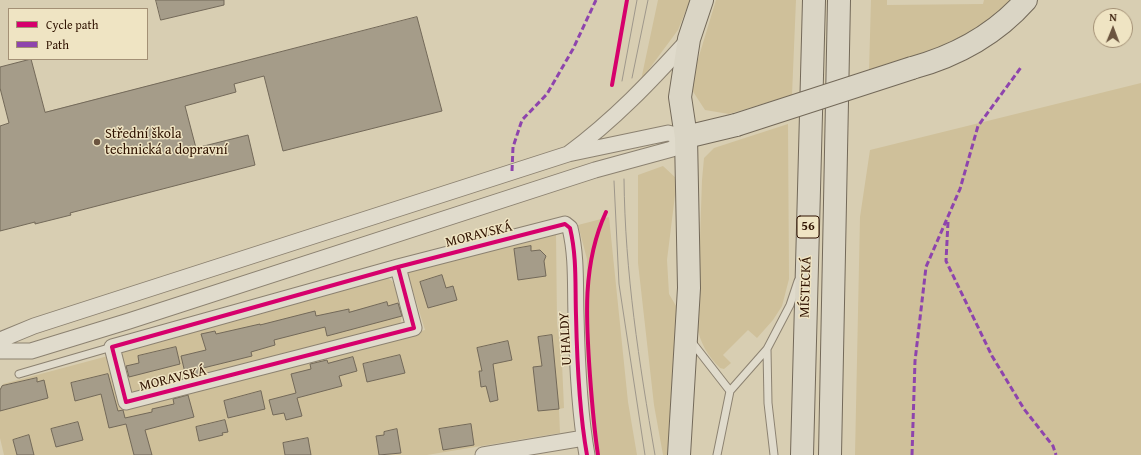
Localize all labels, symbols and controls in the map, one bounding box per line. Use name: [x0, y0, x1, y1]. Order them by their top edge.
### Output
legend: [8, 8, 148, 60]
north arrow: [1093, 8, 1133, 48]
text: N: [1109, 9, 1117, 25]
text: Cycle path: [46, 16, 98, 33]
text: Path: [46, 36, 69, 53]
place label: Střední škola technická a dopravní: [105, 126, 228, 158]
marker: Střední škola technická a dopravní: [92, 137, 102, 147]
road number: 56: [797, 216, 819, 238]
street label: MORAVSKÁ: [444, 219, 514, 251]
street label: MÍSTECKÁ: [797, 256, 815, 318]
street label: U HALDY: [556, 312, 576, 366]
street label: MORAVSKÁ: [138, 363, 208, 395]

